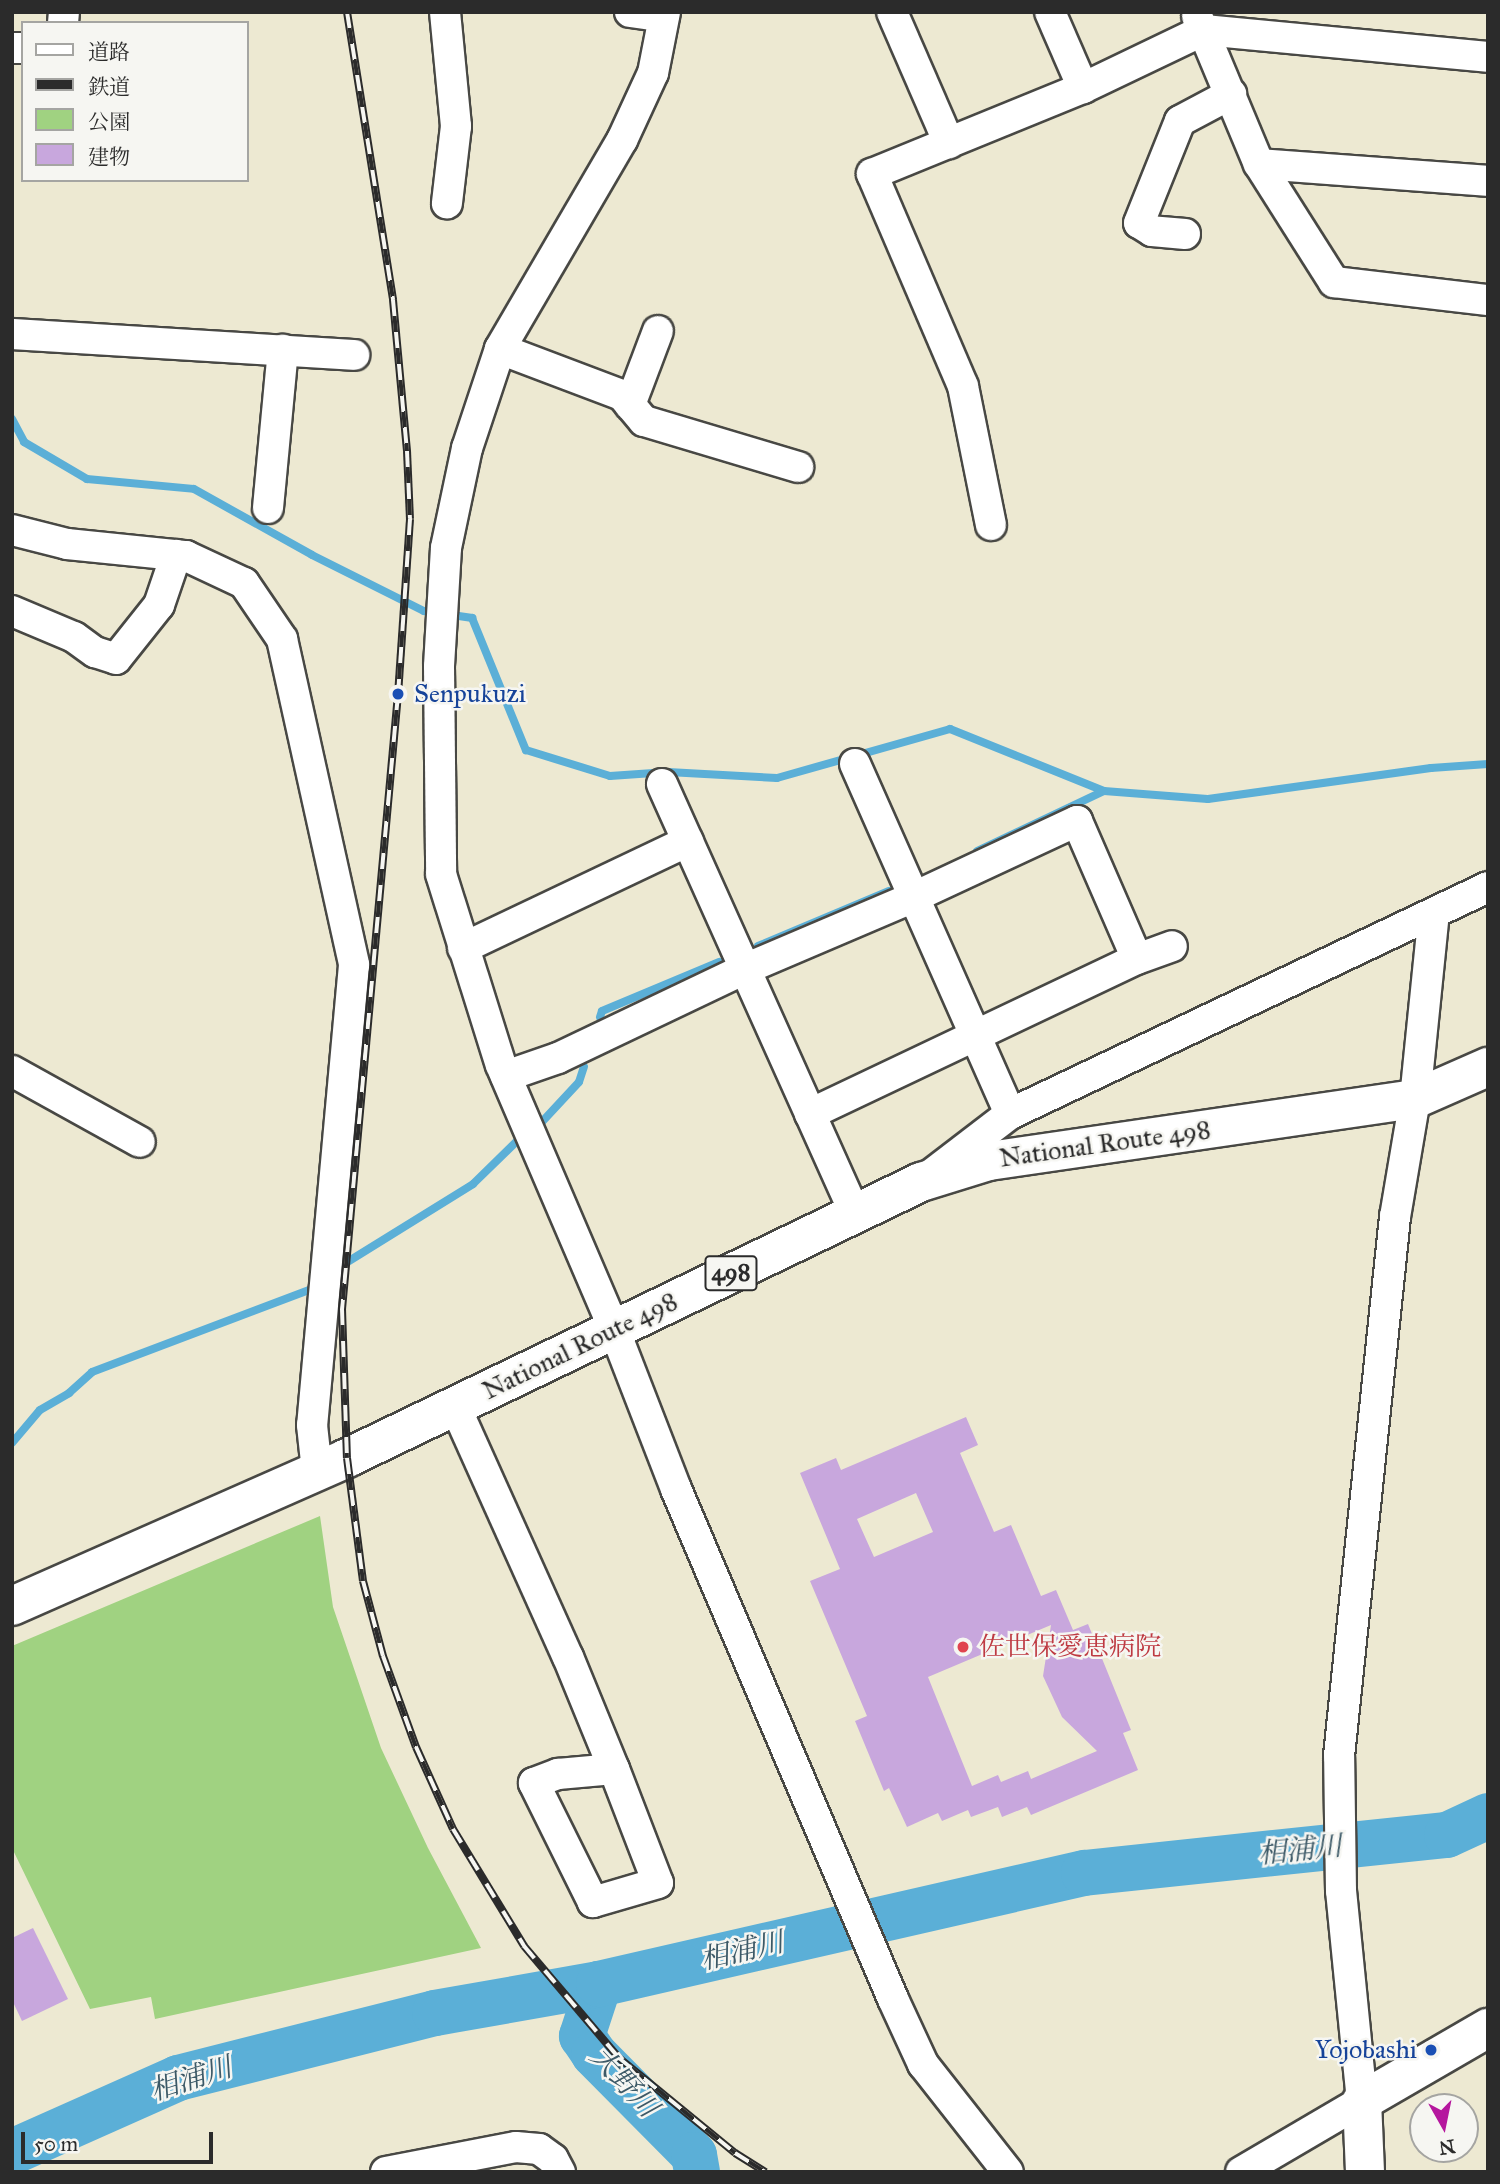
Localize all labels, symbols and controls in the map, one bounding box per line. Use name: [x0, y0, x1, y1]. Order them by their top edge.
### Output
legend: [21, 21, 248, 182]
text: 道路: [88, 39, 130, 65]
text: 鉄道: [88, 74, 130, 100]
text: 公園: [88, 109, 130, 135]
text: 建物: [88, 144, 130, 170]
place label: Senpukuzi: [414, 678, 526, 710]
marker: Senpukuzi: [388, 684, 408, 704]
street label: National Route 498: [997, 1114, 1213, 1174]
road number: 498: [703, 1252, 759, 1294]
street label: National Route 498: [478, 1285, 682, 1407]
place label: 佐世保愛恵病院: [979, 1631, 1161, 1663]
marker: 佐世保愛恵病院: [953, 1637, 973, 1657]
water label: 相浦川: [1256, 1829, 1344, 1871]
water label: 相浦川: [697, 1925, 787, 1977]
place label: Yojobashi: [1315, 2034, 1417, 2066]
water label: 大野川: [583, 2040, 665, 2124]
marker: Yojobashi: [1423, 2042, 1439, 2058]
water label: 相浦川: [146, 2050, 236, 2108]
north arrow: [1409, 2093, 1479, 2163]
scale bar: [24, 2118, 217, 2162]
text: 50 m: [34, 2131, 78, 2157]
text: N: [1437, 2135, 1457, 2160]

